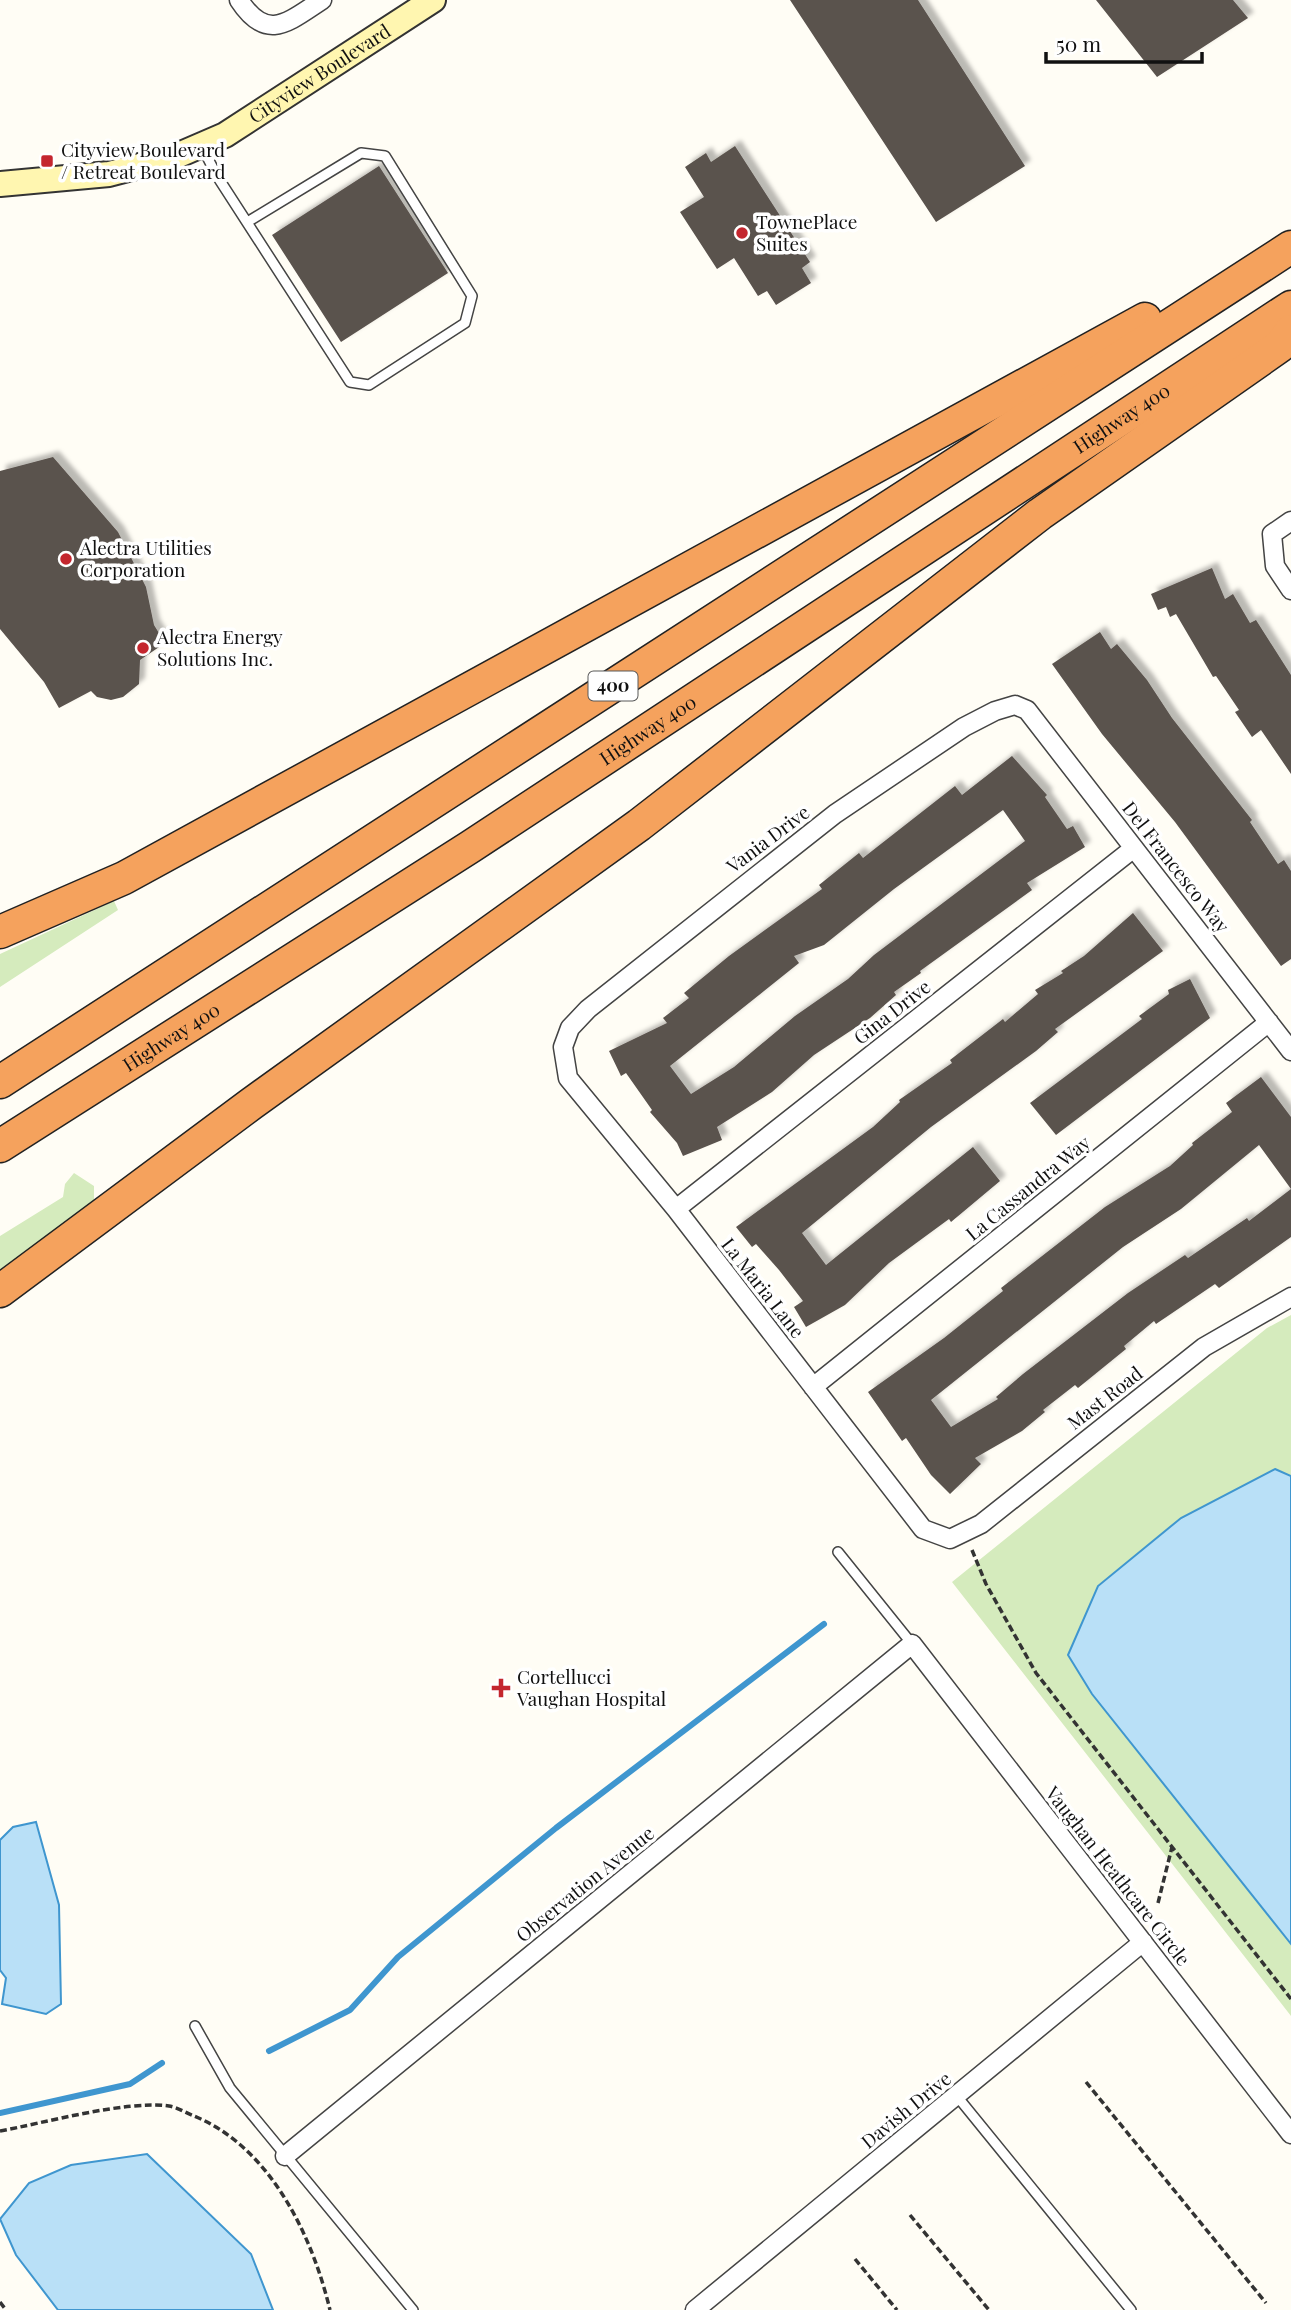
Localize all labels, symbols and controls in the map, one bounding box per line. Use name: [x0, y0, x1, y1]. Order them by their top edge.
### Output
street label: Cityview Boulevard: [243, 17, 395, 128]
scale bar: [1046, 21, 1202, 65]
text: 50 m: [1056, 29, 1102, 57]
place label: Cityview Boulevard / Retreat Boulevard: [61, 136, 226, 184]
marker: Cityview Boulevard / Retreat Boulevard: [39, 153, 55, 169]
place label: TownePlace Suites: [756, 208, 857, 256]
marker: TownePlace Suites: [734, 225, 750, 241]
street label: Highway 400: [1068, 376, 1174, 459]
place label: Alectra Utilities Corporation: [79, 534, 212, 582]
marker: Alectra Utilities Corporation: [58, 551, 74, 567]
place label: Alectra Energy Solutions Inc.: [156, 623, 283, 671]
marker: Alectra Energy Solutions Inc.: [135, 640, 151, 656]
road number: 400: [588, 672, 638, 700]
street label: Highway 400: [594, 688, 701, 770]
street label: Del Francesco Way: [1117, 795, 1236, 938]
street label: Vania Drive: [720, 798, 814, 879]
street label: Gina Drive: [848, 973, 935, 1049]
street label: Highway 400: [117, 996, 224, 1077]
street label: La Cassandra Way: [960, 1129, 1096, 1246]
street label: La Maria Lane: [716, 1232, 811, 1343]
street label: Mast Road: [1061, 1360, 1147, 1435]
place label: Cortellucci Vaughan Hospital: [516, 1663, 667, 1711]
marker: Cortellucci Vaughan Hospital: [491, 1678, 511, 1698]
street label: Vaughan Heathcare Circle: [1040, 1780, 1197, 1970]
street label: Observation Avenue: [510, 1819, 659, 1947]
street label: Davish Drive: [855, 2065, 956, 2154]

